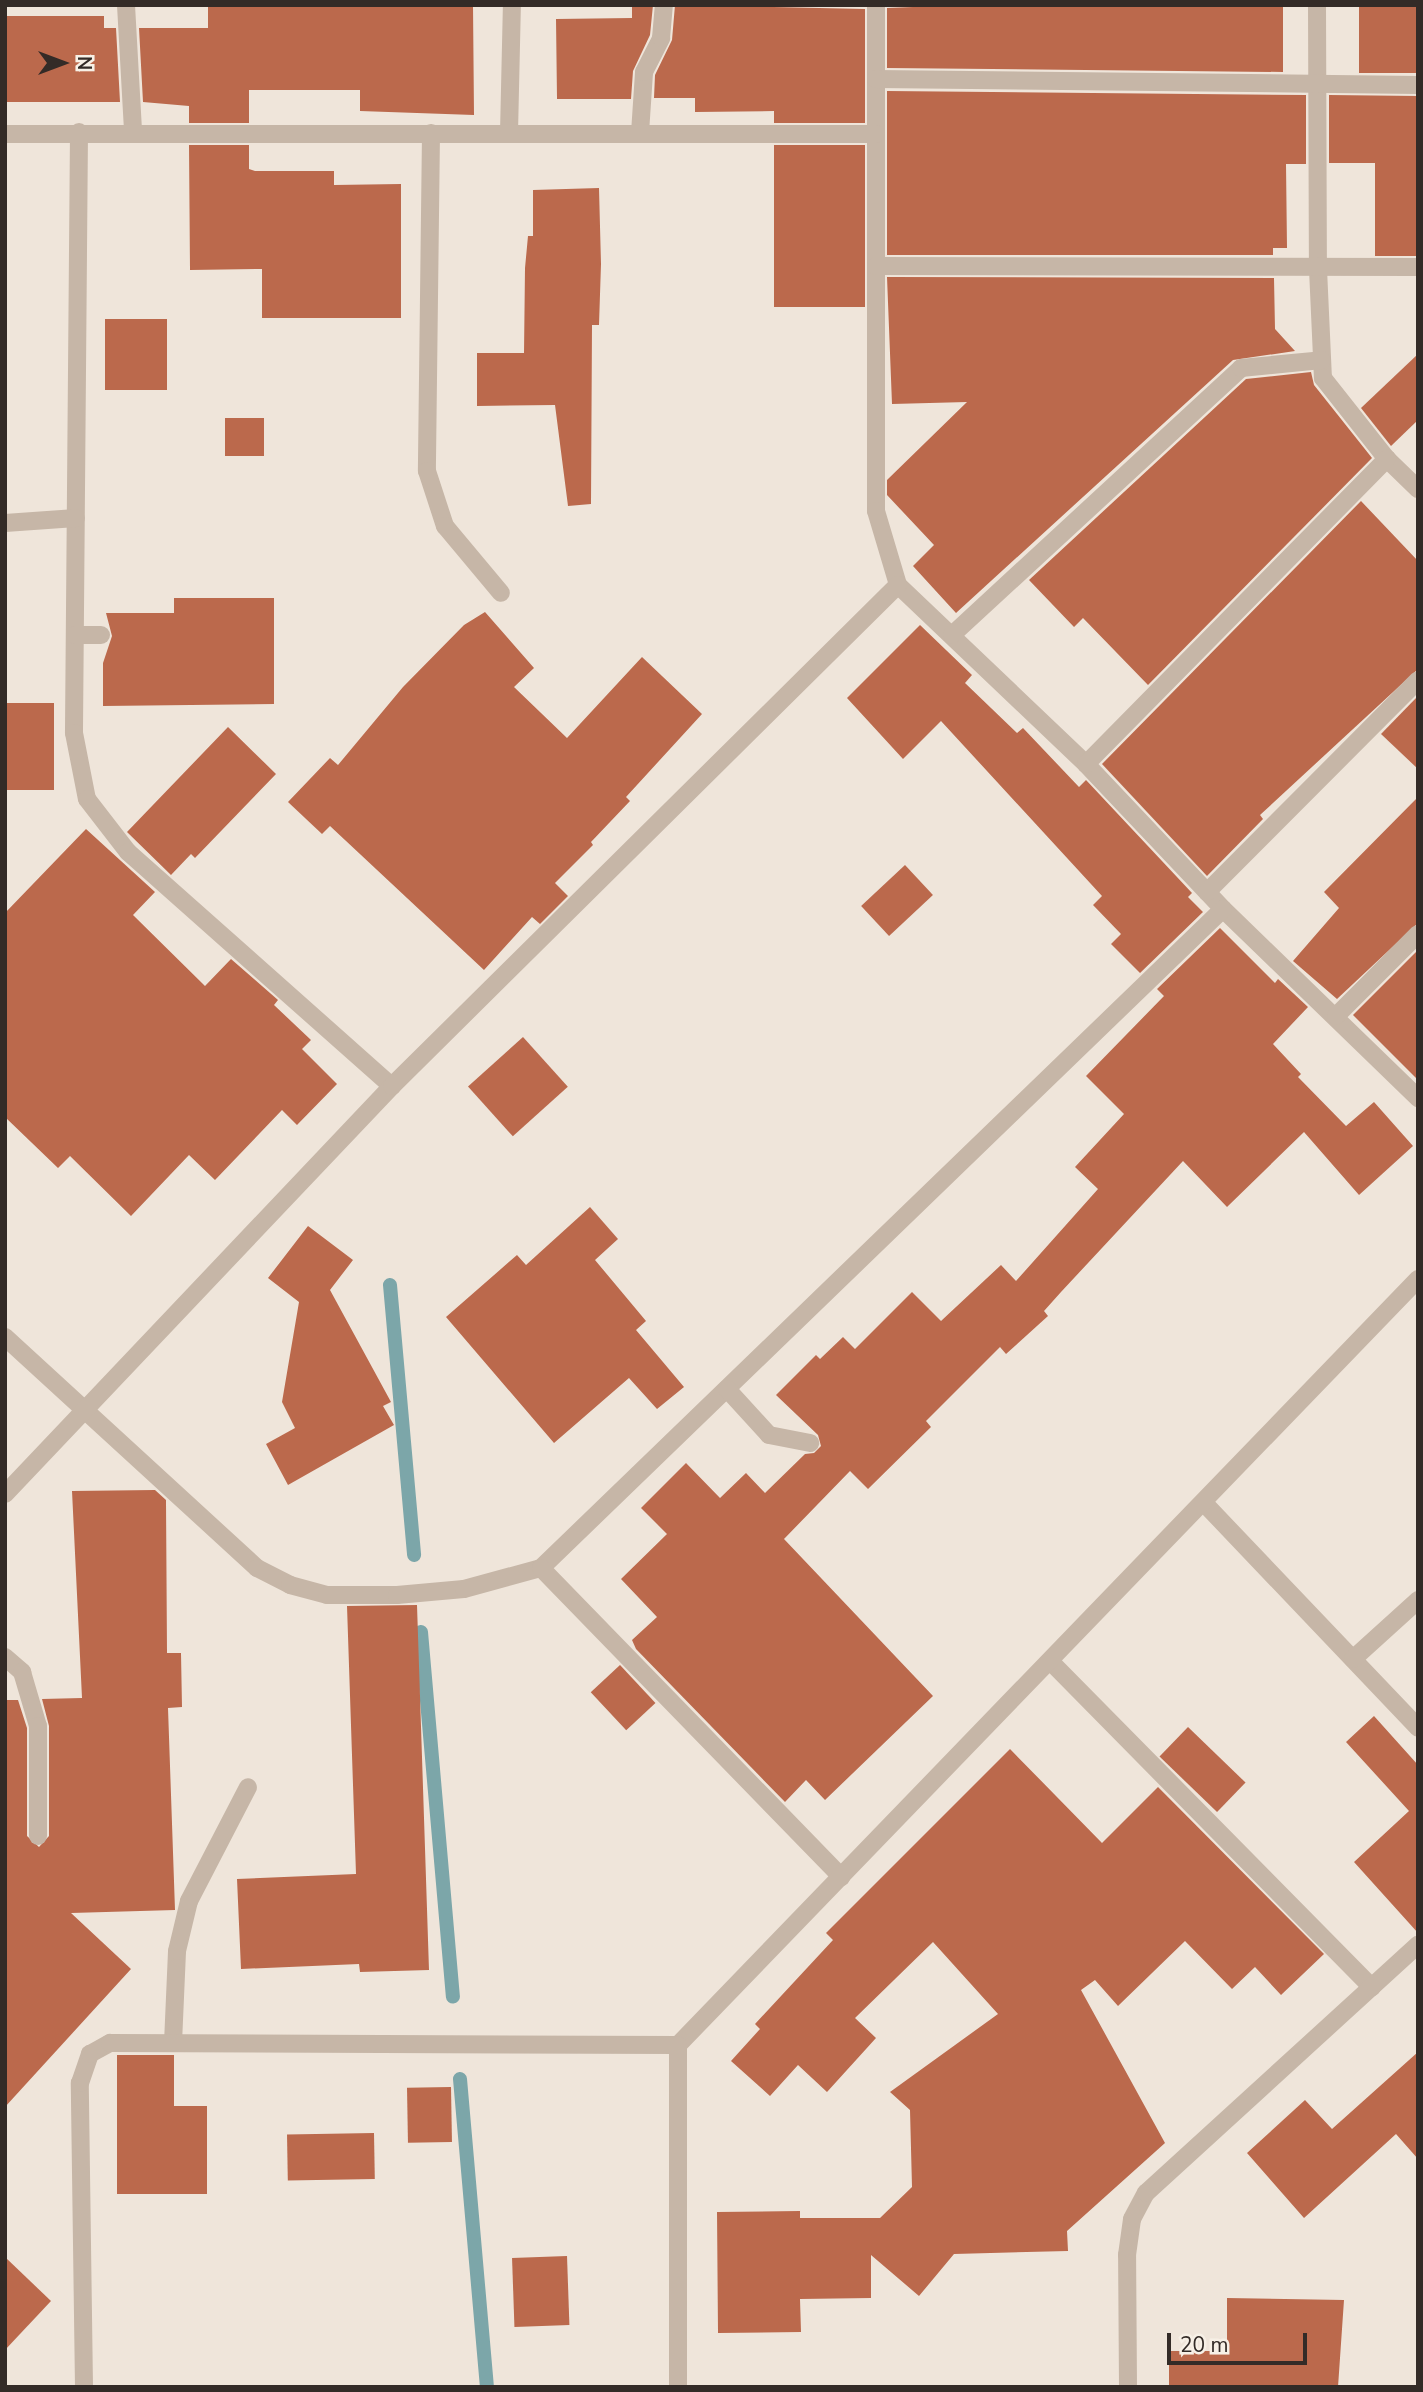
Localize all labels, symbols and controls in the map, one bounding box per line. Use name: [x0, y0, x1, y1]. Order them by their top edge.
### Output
north arrow: [28, 28, 98, 98]
text: N: [71, 56, 97, 70]
scale bar: [1171, 2318, 1311, 2362]
text: 20 m: [1180, 2331, 1229, 2359]

